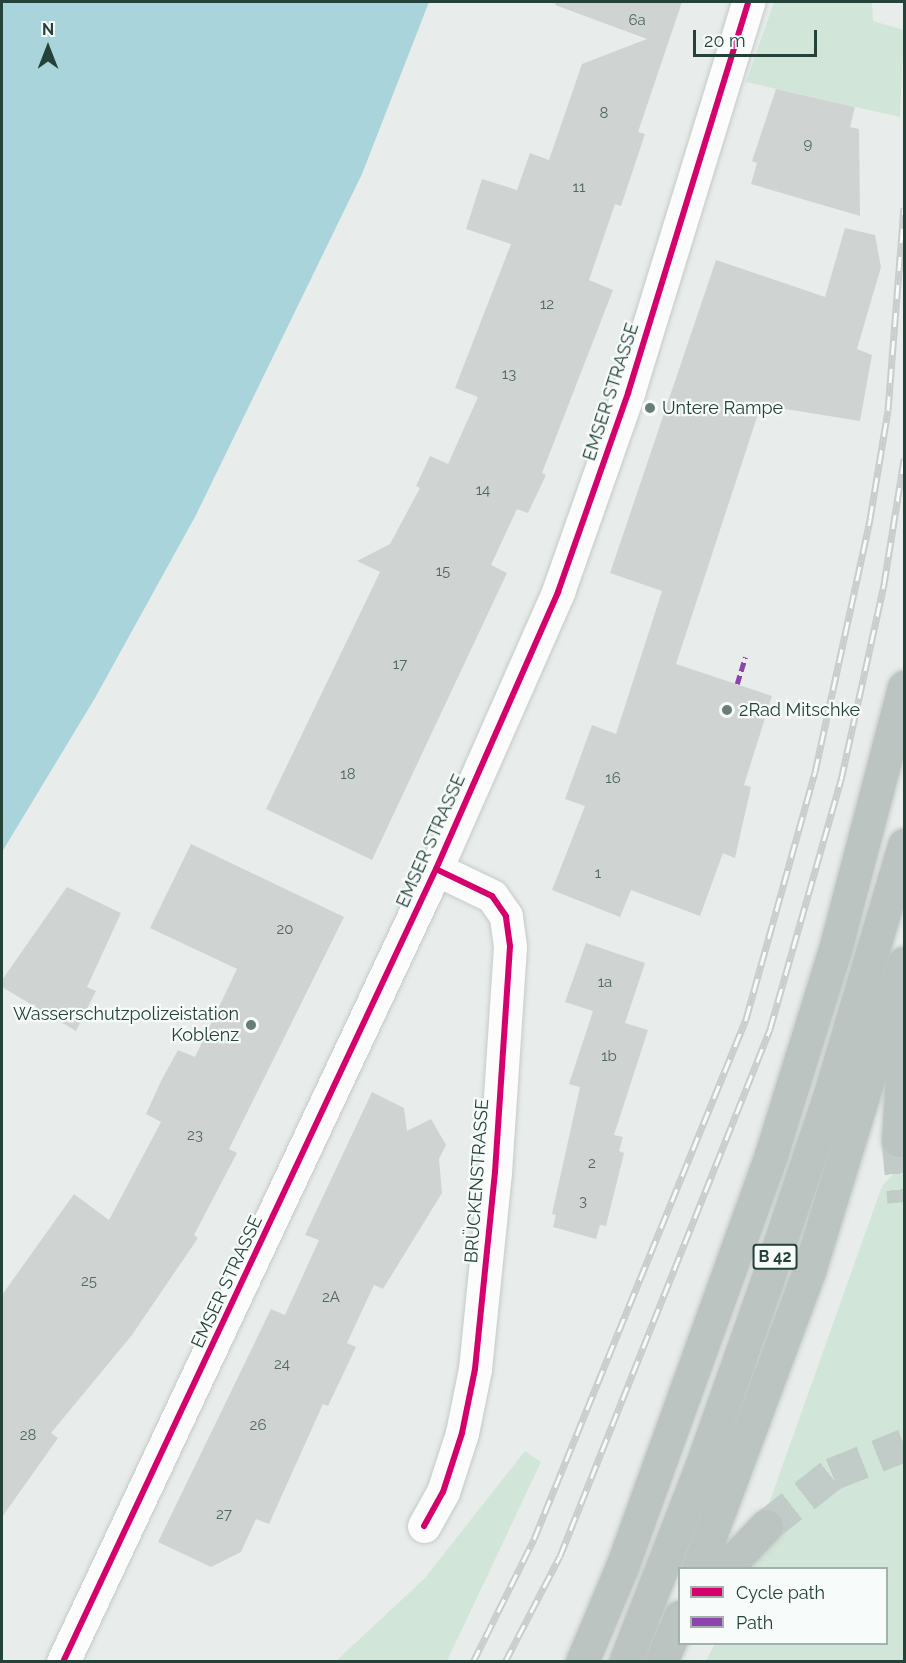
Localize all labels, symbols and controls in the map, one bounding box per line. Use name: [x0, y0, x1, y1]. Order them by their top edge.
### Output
house number: 6a: [628, 12, 646, 30]
north arrow: [18, 18, 78, 78]
scale bar: [696, 18, 820, 56]
text: N: [42, 20, 54, 39]
text: 20 m: [704, 30, 746, 51]
house number: 8: [600, 105, 608, 123]
house number: 9: [804, 136, 812, 154]
house number: 11: [573, 179, 585, 197]
house number: 12: [540, 296, 554, 314]
street label: EMSER STRASSE: [579, 320, 643, 464]
house number: 13: [502, 366, 516, 384]
place label: Untere Rampe: [662, 397, 783, 419]
marker: Untere Rampe: [643, 401, 657, 415]
house number: 14: [476, 482, 490, 500]
house number: 15: [436, 563, 450, 581]
house number: 17: [393, 656, 407, 674]
place label: 2Rad Mitschke: [739, 699, 860, 721]
marker: 2Rad Mitschke: [720, 703, 734, 717]
house number: 18: [340, 766, 356, 784]
house number: 16: [605, 770, 621, 788]
street label: EMSER STRASSE: [392, 771, 470, 911]
house number: 1: [595, 865, 601, 883]
house number: 20: [277, 921, 293, 939]
house number: 1a: [598, 974, 612, 992]
place label: Wasserschutzpolizeistation Koblenz: [13, 1004, 239, 1046]
marker: Wasserschutzpolizeistation Koblenz: [244, 1018, 258, 1032]
house number: 1b: [601, 1048, 617, 1066]
street label: BRÜCKENSTRASSE: [460, 1098, 494, 1264]
house number: 23: [187, 1127, 203, 1145]
house number: 2: [588, 1155, 596, 1173]
house number: 3: [579, 1193, 587, 1211]
street label: EMSER STRASSE: [187, 1212, 267, 1352]
road number: B 42: [752, 1244, 798, 1270]
house number: 25: [81, 1273, 97, 1291]
house number: 2A: [322, 1289, 340, 1307]
house number: 24: [274, 1356, 290, 1374]
house number: 26: [250, 1417, 266, 1435]
house number: 28: [20, 1427, 36, 1445]
house number: 27: [216, 1506, 232, 1524]
legend: [678, 1567, 888, 1645]
text: Cycle path: [736, 1582, 825, 1603]
text: Path: [736, 1612, 773, 1633]

